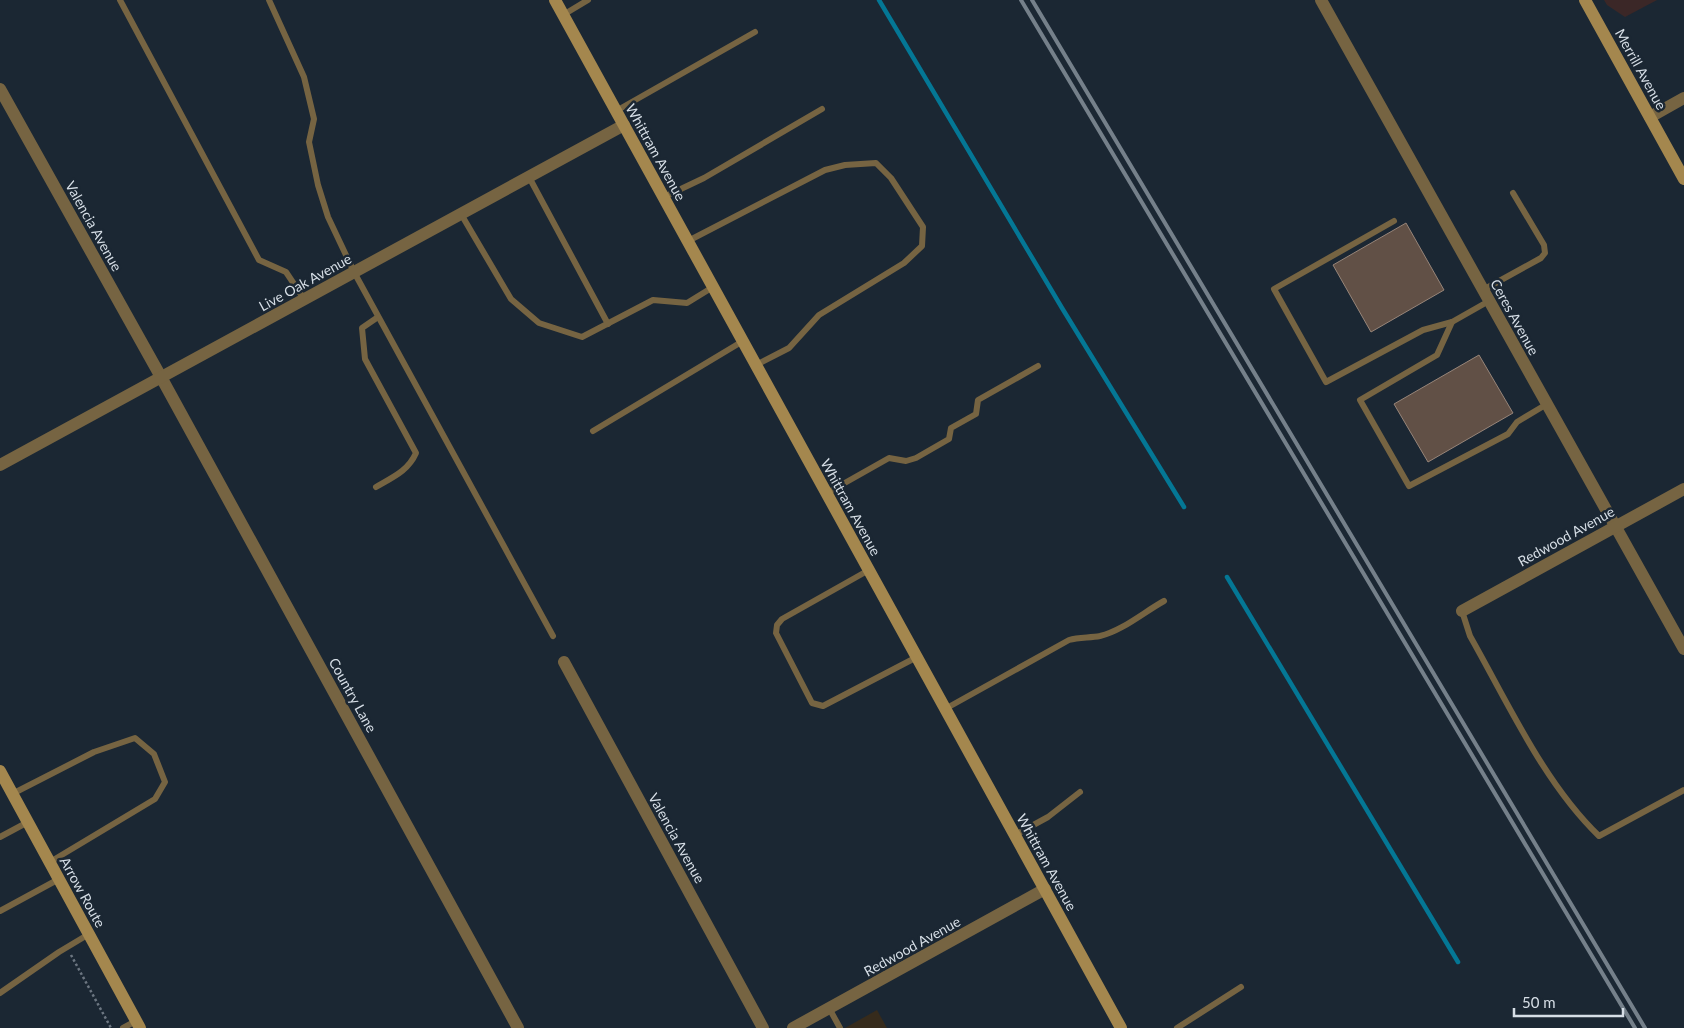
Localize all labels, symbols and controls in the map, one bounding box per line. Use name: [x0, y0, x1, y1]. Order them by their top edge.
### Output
street label: Merrill Avenue: [1612, 26, 1670, 112]
street label: Whittram Avenue: [622, 101, 690, 203]
street label: Valencia Avenue: [62, 178, 126, 274]
street label: Live Oak Avenue: [256, 250, 354, 314]
street label: Ceres Avenue: [1487, 276, 1543, 358]
street label: Whittram Avenue: [817, 456, 885, 558]
street label: Redwood Avenue: [1515, 502, 1617, 570]
street label: Country Lane: [326, 655, 380, 735]
street label: Valencia Avenue: [645, 790, 709, 886]
street label: Whittram Avenue: [1013, 811, 1081, 913]
street label: Arrow Route: [57, 854, 109, 930]
street label: Redwood Avenue: [861, 912, 963, 980]
scale bar: [1514, 986, 1623, 1018]
text: 50 m: [1522, 993, 1556, 1011]

